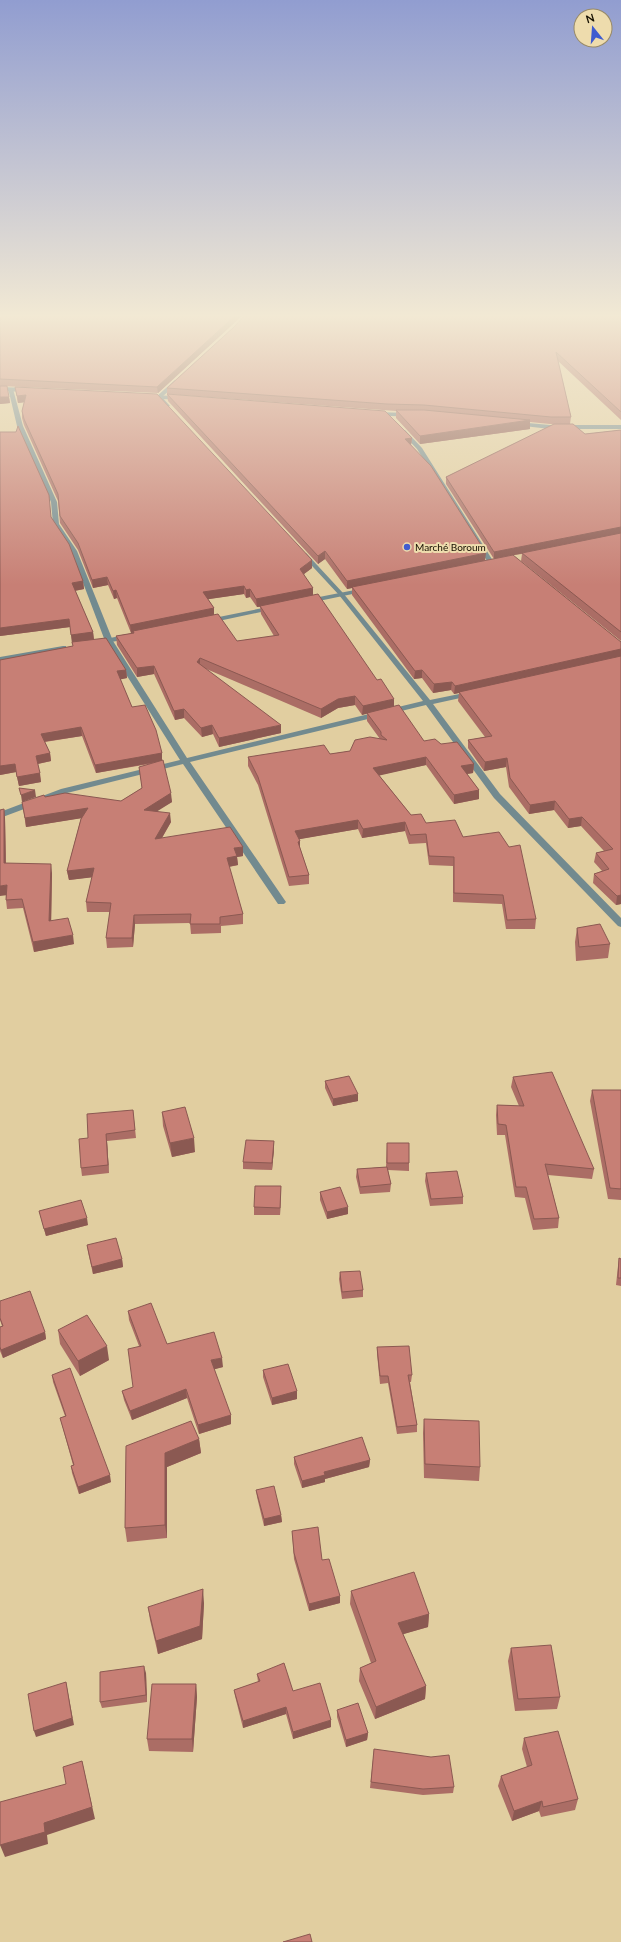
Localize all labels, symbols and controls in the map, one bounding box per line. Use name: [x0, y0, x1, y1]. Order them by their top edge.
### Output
north arrow: [573, 8, 613, 48]
text: N: [584, 11, 596, 25]
place label: Marché Boroum: [415, 541, 486, 553]
marker: Marché Boroum: [402, 542, 412, 552]

